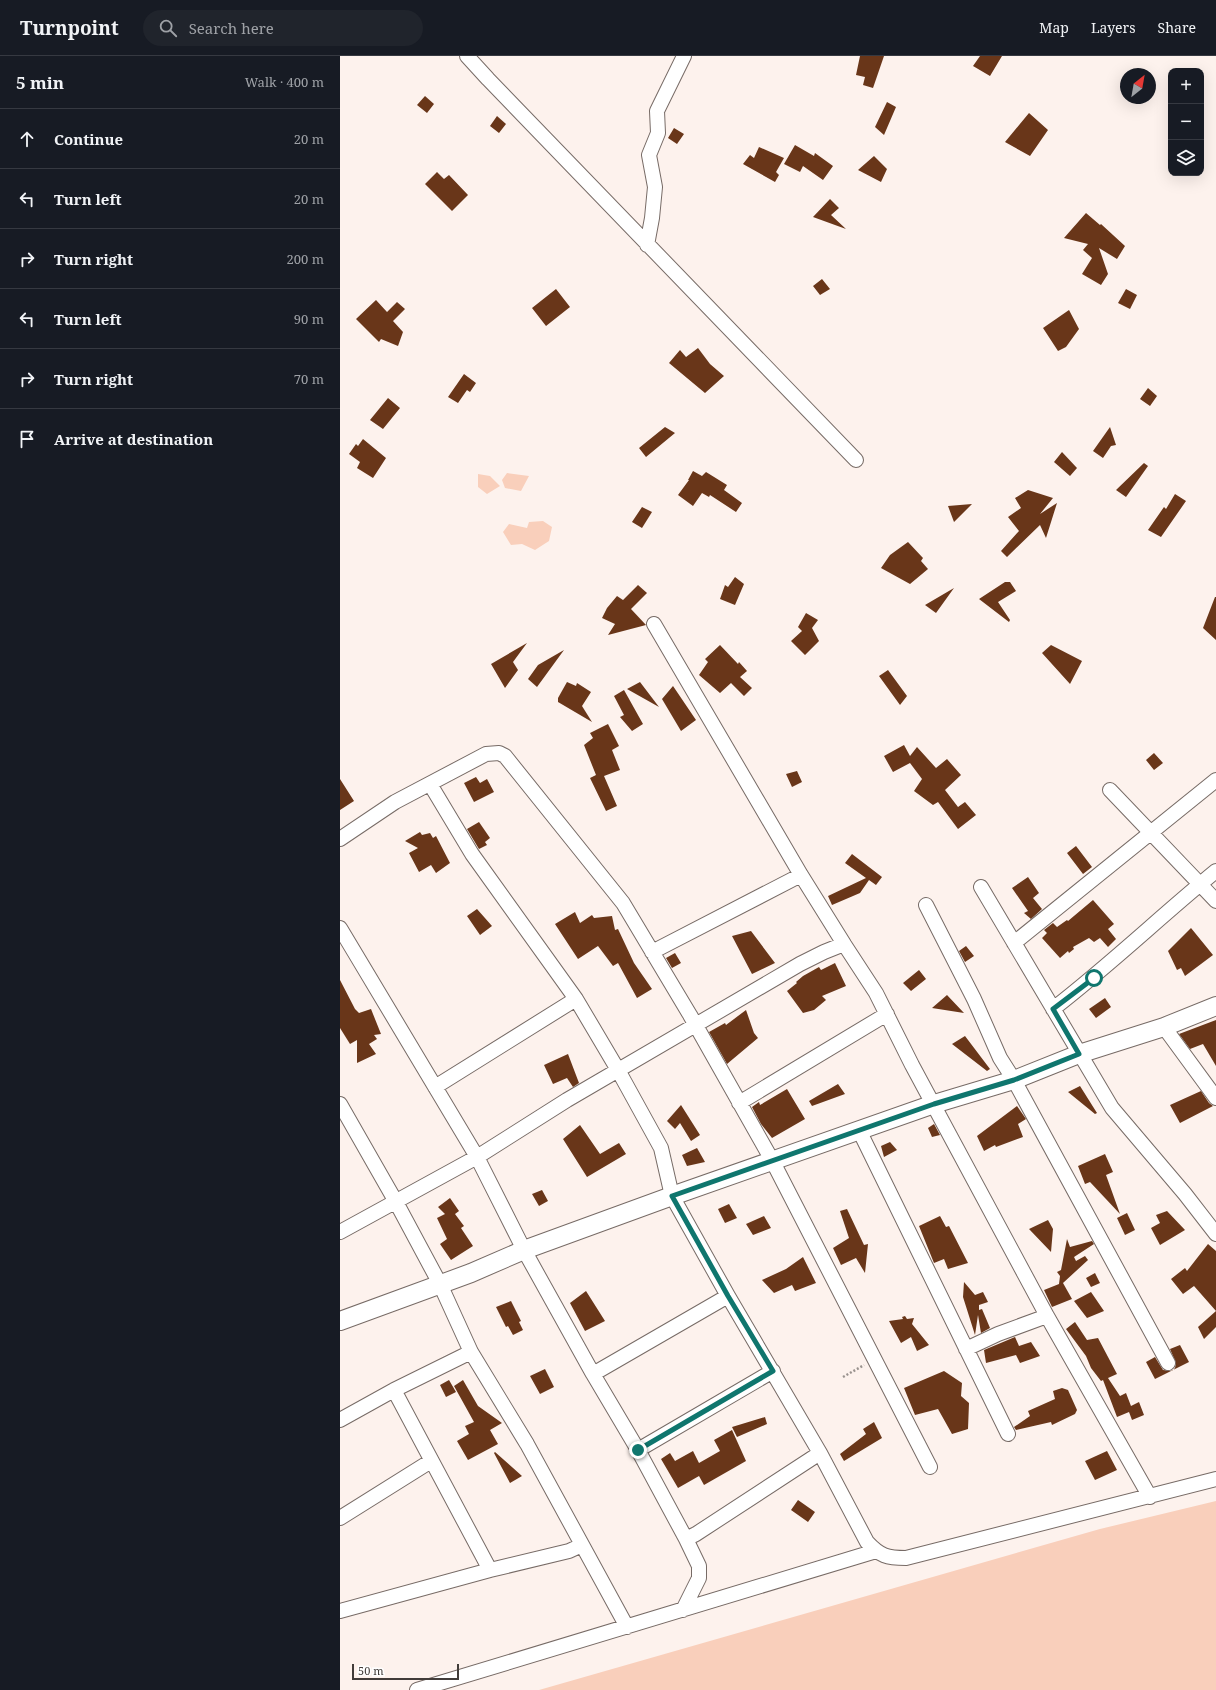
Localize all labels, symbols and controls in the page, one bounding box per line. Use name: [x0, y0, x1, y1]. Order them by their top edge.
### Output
search box: [143, 10, 423, 46]
text: Turnpoint: [20, 15, 119, 41]
icon: search: [157, 17, 179, 39]
text: Search here: [189, 18, 274, 38]
text: Map: [1039, 18, 1069, 37]
text: Layers: [1091, 18, 1136, 37]
text: Share: [1158, 18, 1196, 37]
north arrow: [1120, 68, 1156, 104]
map controls: [1168, 68, 1204, 176]
button: +: [1168, 68, 1204, 104]
text: 5 min: [16, 71, 64, 94]
text: Walk · 400 m: [245, 73, 324, 91]
button: −: [1168, 104, 1204, 140]
icon: ahead: [16, 128, 38, 150]
text: Continue: [54, 129, 123, 149]
text: 20 m: [294, 130, 324, 148]
button: layers: [1168, 140, 1204, 176]
icon: left: [16, 188, 38, 210]
text: Turn left: [54, 189, 122, 209]
text: 20 m: [294, 190, 324, 208]
icon: right: [16, 248, 38, 270]
text: Turn right: [54, 249, 133, 269]
text: 200 m: [287, 250, 324, 268]
icon: left: [16, 308, 38, 330]
text: Turn left: [54, 309, 122, 329]
text: 90 m: [294, 310, 324, 328]
icon: right: [16, 368, 38, 390]
text: Turn right: [54, 369, 133, 389]
text: 70 m: [294, 370, 324, 388]
icon: arrive: [16, 428, 38, 450]
text: Arrive at destination: [54, 429, 213, 449]
route start: [1085, 969, 1103, 987]
route end: [629, 1441, 647, 1459]
scale bar: [352, 1662, 459, 1681]
text: 50 m: [358, 1663, 384, 1678]

